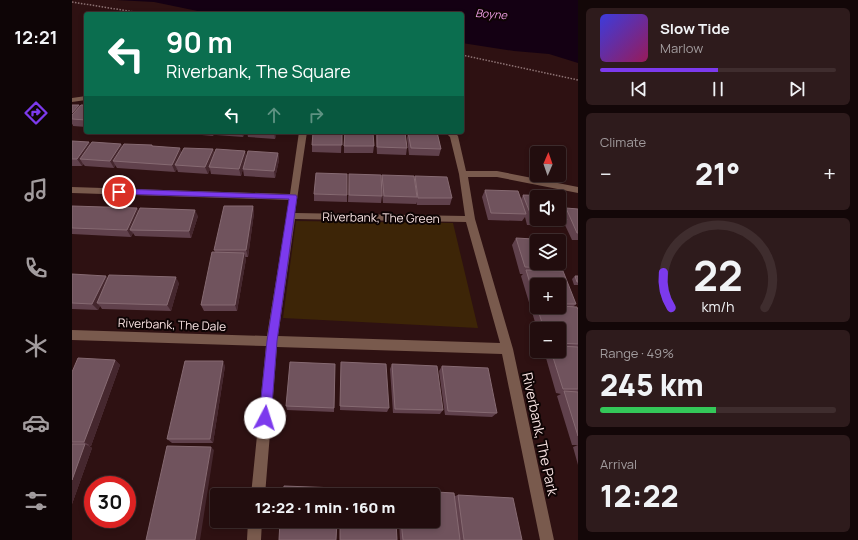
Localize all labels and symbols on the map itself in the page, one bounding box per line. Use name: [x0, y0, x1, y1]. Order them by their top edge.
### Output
water label: Boyne: [475, 5, 508, 22]
north arrow: [530, 146, 566, 182]
pin: [102, 175, 136, 209]
street label: Riverbank, The Green: [322, 208, 440, 227]
street label: Riverbank, The Dale: [118, 314, 226, 335]
street label: Riverbank, The Park: [518, 371, 563, 498]
position arrow: [244, 397, 286, 439]
speed limit sign: 30: [84, 476, 136, 528]

